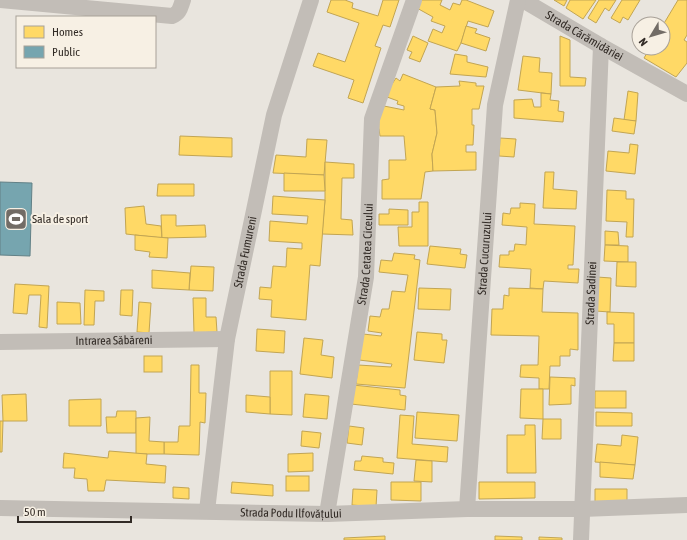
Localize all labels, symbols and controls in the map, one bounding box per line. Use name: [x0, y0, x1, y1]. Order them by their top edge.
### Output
street label: Strada Cărămidăriei: [543, 8, 626, 64]
legend: [16, 16, 156, 68]
north arrow: [631, 16, 671, 56]
text: Homes: [52, 25, 83, 39]
text: N: [636, 36, 650, 48]
text: Public: [52, 45, 80, 59]
street label: Strada Cetatea Ciceului: [355, 203, 376, 306]
sports icon: Sala de sport: [3, 206, 29, 232]
place label: Sala de sport: [32, 212, 89, 226]
street label: Strada Cucuruzului: [475, 212, 495, 296]
street label: Strada Fumureni: [231, 215, 260, 289]
street label: Strada Sadinei: [583, 261, 599, 325]
street label: Intrarea Săbăreni: [75, 333, 153, 348]
scale bar: [18, 498, 131, 524]
text: 50 m: [24, 505, 46, 519]
street label: Strada Podu Ilfovățului: [240, 505, 342, 521]

